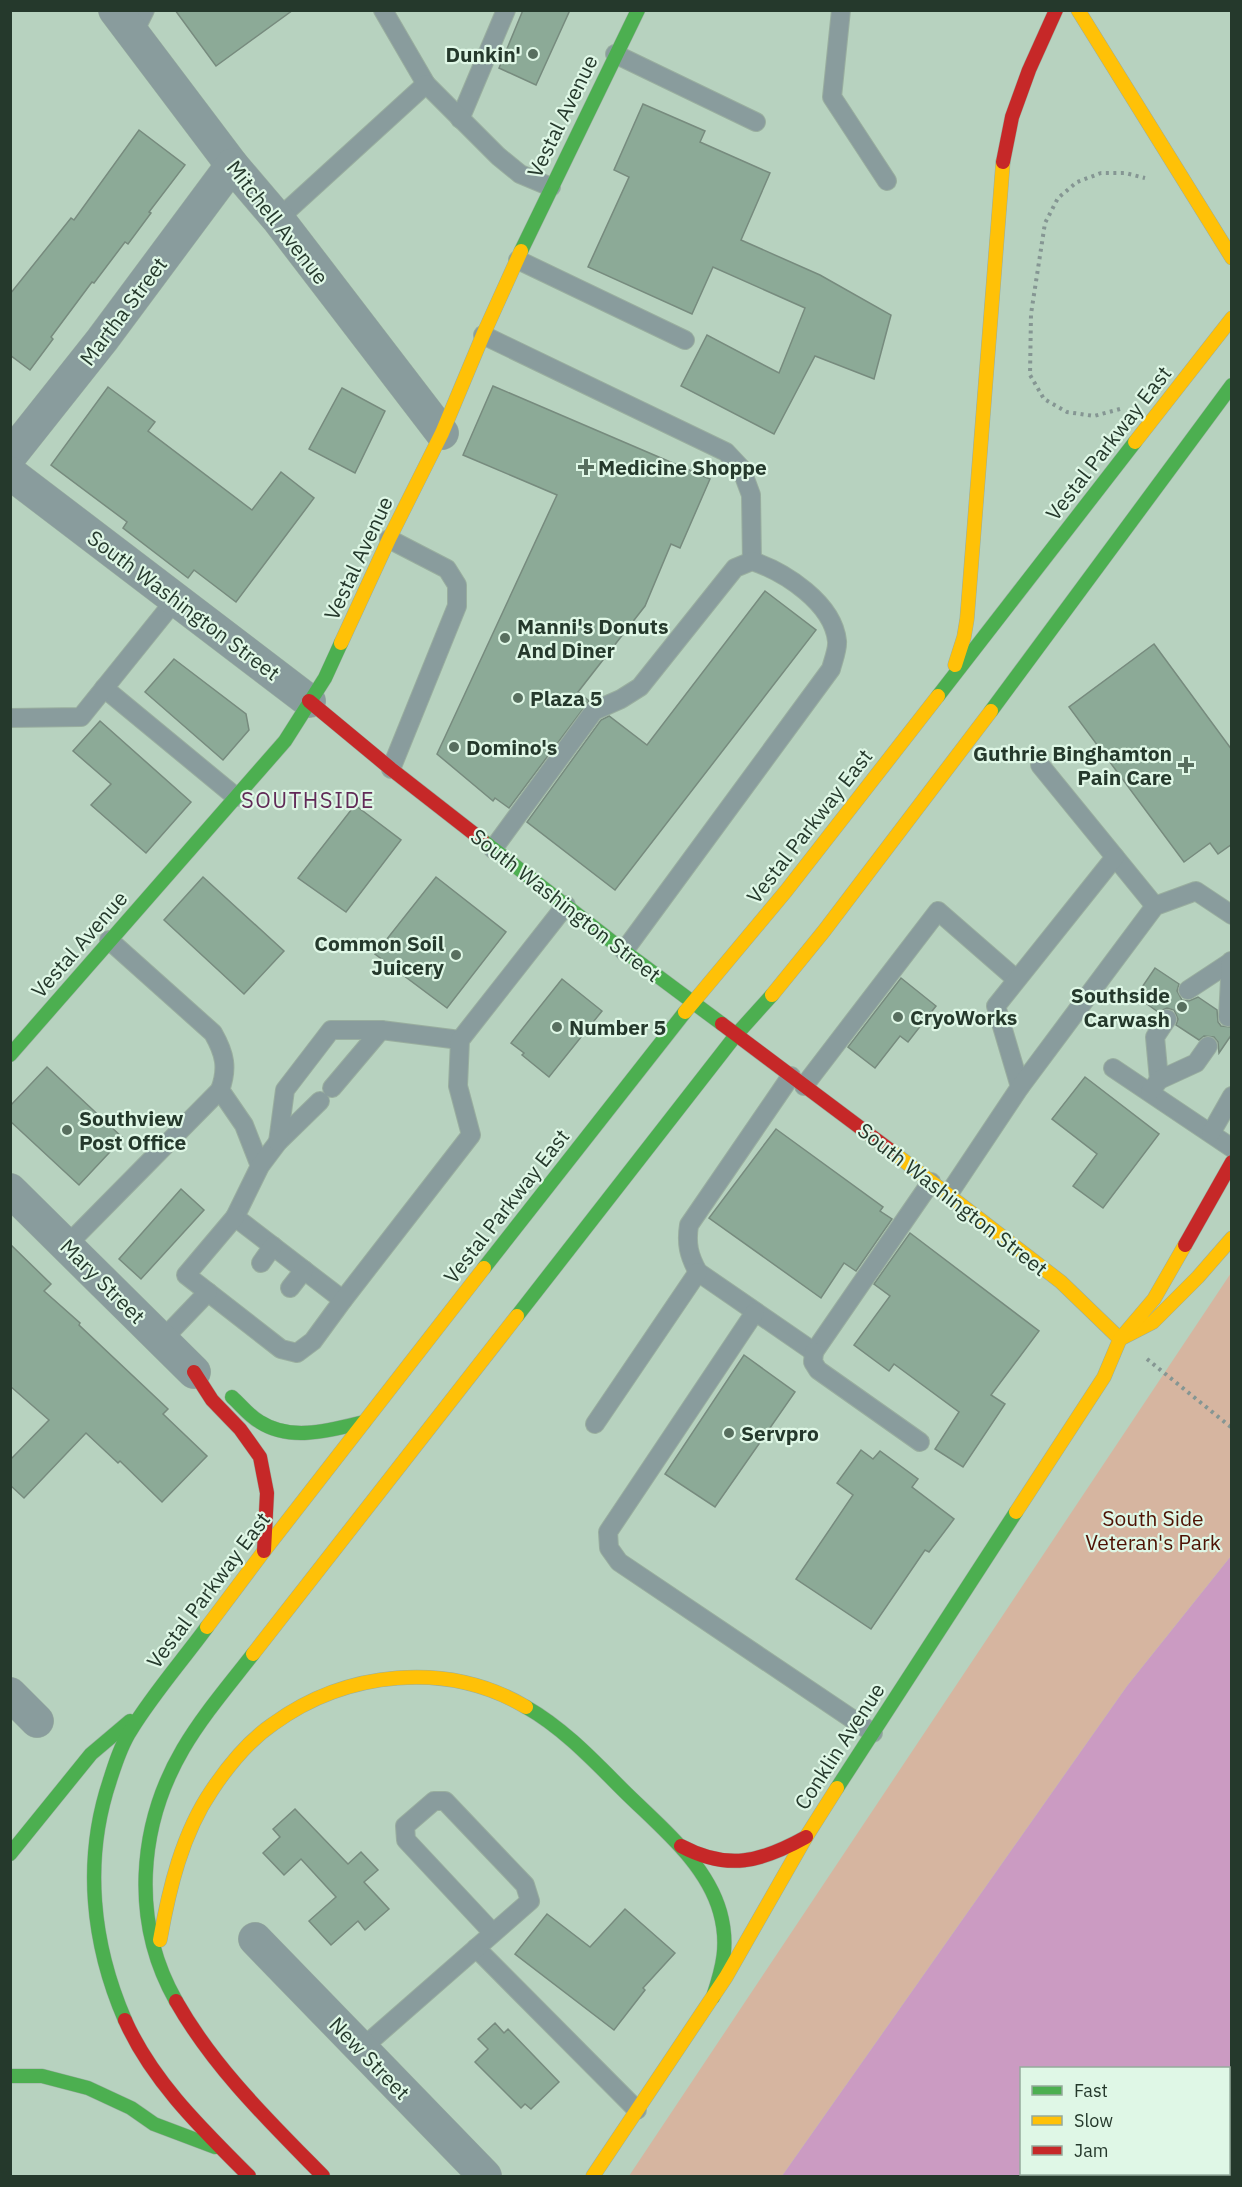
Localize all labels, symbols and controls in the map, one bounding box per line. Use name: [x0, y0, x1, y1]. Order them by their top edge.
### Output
place label: Dunkin': [445, 40, 521, 68]
marker: Dunkin': [526, 47, 540, 61]
street label: Vestal Avenue: [520, 50, 604, 182]
street label: Mitchell Avenue: [221, 154, 335, 290]
street label: Martha Street: [73, 251, 173, 371]
street label: Vestal Parkway East: [1039, 360, 1177, 526]
place label: Medicine Shoppe: [598, 453, 767, 481]
marker: Medicine Shoppe: [579, 460, 593, 474]
street label: Vestal Avenue: [317, 492, 399, 624]
street label: South Washington Street: [82, 523, 286, 687]
place label: Manni's Donuts And Diner: [517, 612, 669, 664]
marker: Manni's Donuts And Diner: [498, 631, 512, 645]
place label: Plaza 5: [530, 684, 602, 712]
marker: Plaza 5: [511, 691, 525, 705]
place label: Domino's: [466, 733, 557, 761]
place label: Guthrie Binghamton Pain Care: [973, 739, 1172, 791]
marker: Domino's: [447, 740, 461, 754]
street label: Vestal Parkway East: [740, 743, 878, 909]
marker: Guthrie Binghamton Pain Care: [1177, 756, 1195, 774]
district label: SOUTHSIDE: [241, 785, 375, 814]
street label: South Washington Street: [465, 822, 667, 988]
street label: Vestal Avenue: [25, 885, 133, 1003]
place label: Common Soil Juicery: [314, 929, 445, 981]
marker: Common Soil Juicery: [449, 948, 463, 962]
place label: Southside Carwash: [1071, 981, 1170, 1033]
marker: Southside Carwash: [1175, 1000, 1189, 1014]
place label: CryoWorks: [910, 1003, 1017, 1031]
marker: CryoWorks: [891, 1010, 905, 1024]
place label: Number 5: [569, 1013, 666, 1041]
marker: Number 5: [550, 1020, 564, 1034]
place label: Southview Post Office: [79, 1104, 187, 1156]
street label: South Washington Street: [852, 1116, 1054, 1282]
marker: Southview Post Office: [60, 1123, 74, 1137]
street label: Vestal Parkway East: [437, 1123, 575, 1289]
street label: Mary Street: [54, 1232, 152, 1330]
place label: Servpro: [741, 1419, 819, 1447]
marker: Servpro: [722, 1426, 736, 1440]
park label: South Side Veteran's Park: [1085, 1504, 1221, 1556]
street label: Vestal Parkway East: [140, 1506, 276, 1674]
street label: Conklin Avenue: [788, 1677, 890, 1815]
street label: New Street: [323, 2011, 417, 2105]
legend: [1020, 2067, 1230, 2175]
text: Fast: [1074, 2079, 1108, 2102]
text: Slow: [1074, 2109, 1113, 2132]
text: Jam: [1074, 2139, 1109, 2162]

